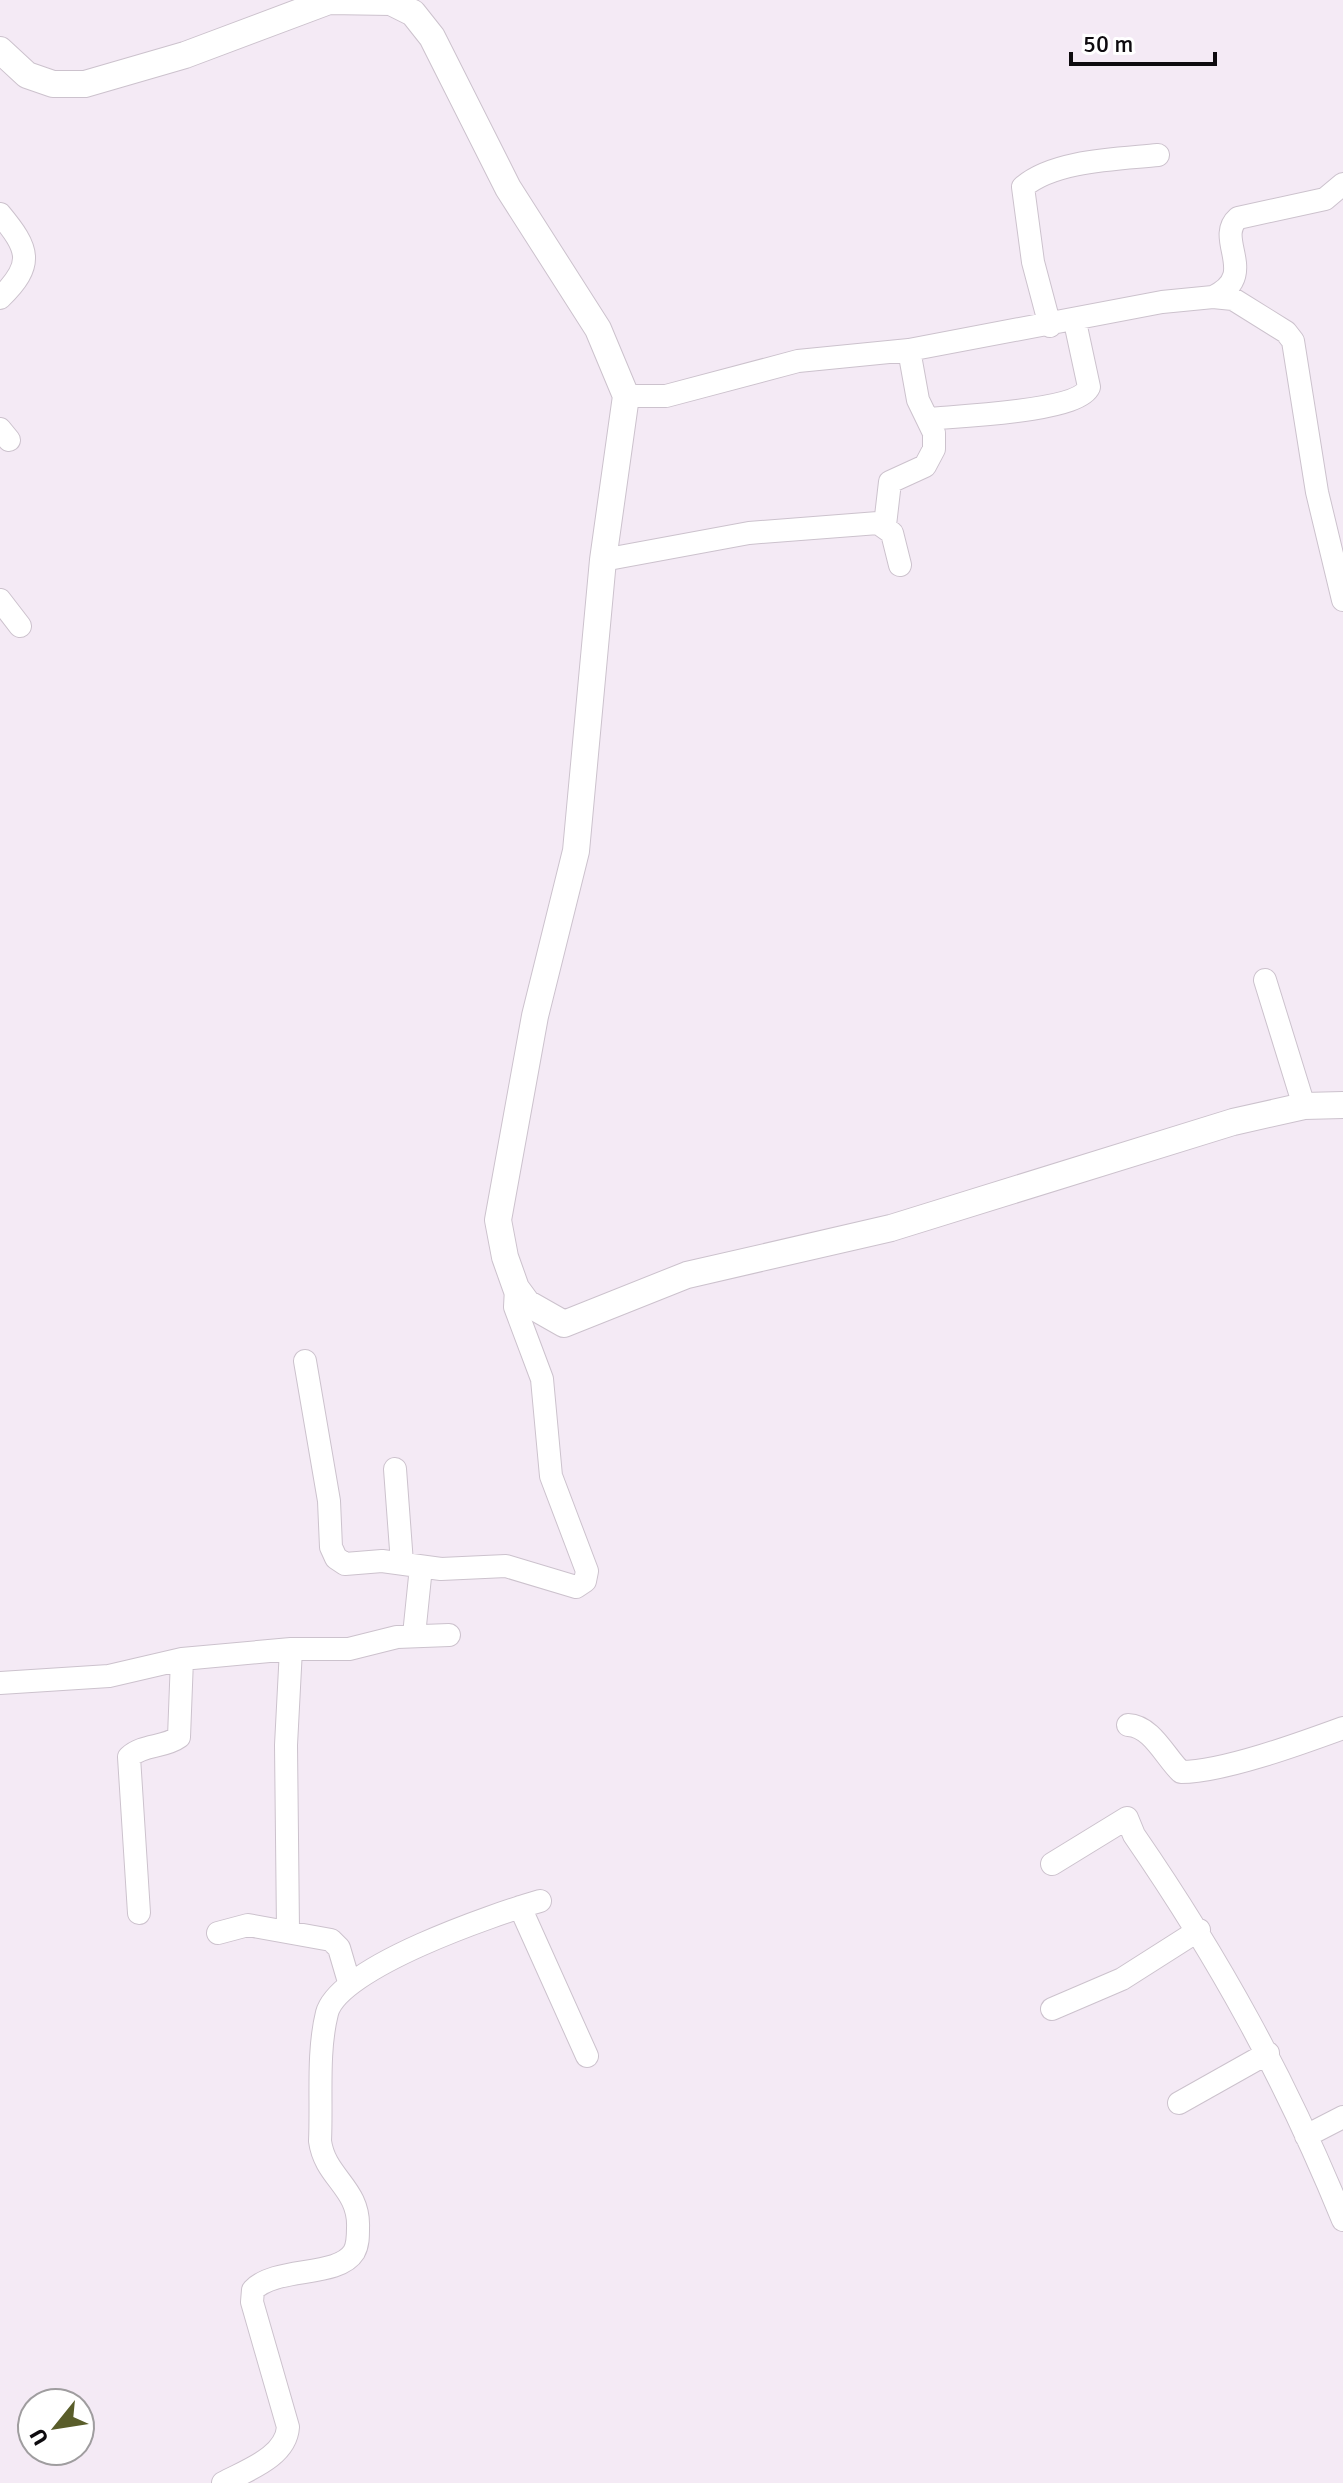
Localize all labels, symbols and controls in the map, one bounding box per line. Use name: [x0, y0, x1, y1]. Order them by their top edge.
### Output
scale bar: [1071, 16, 1215, 66]
text: 50 m: [1083, 29, 1133, 59]
north arrow: [16, 2387, 96, 2467]
text: U: [24, 2424, 55, 2450]

